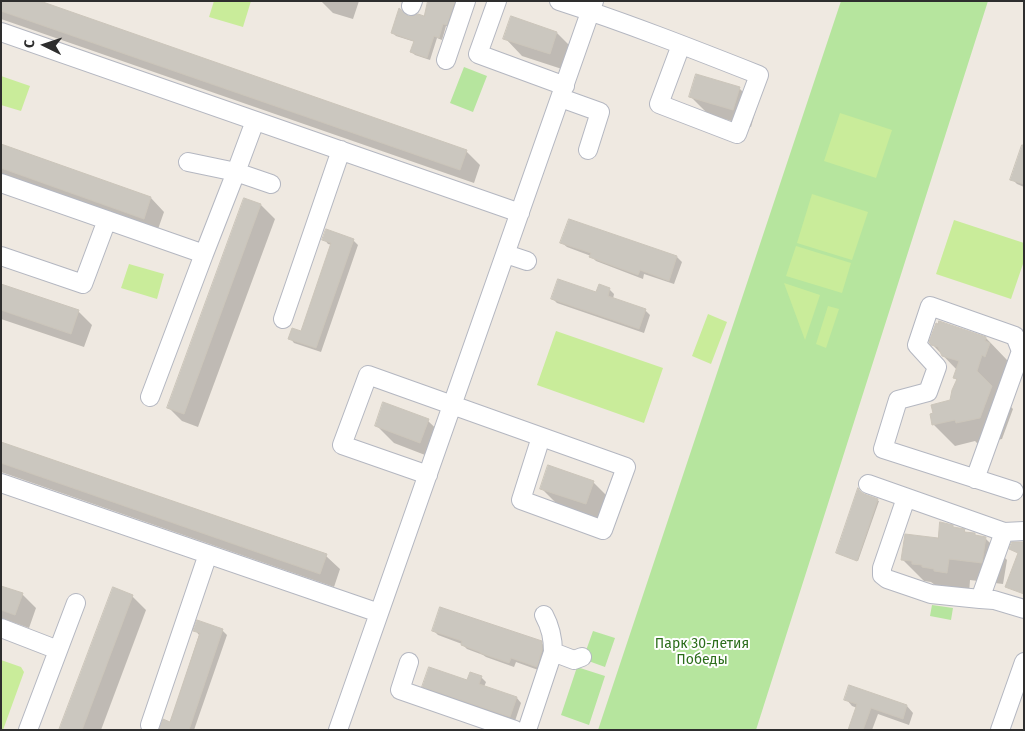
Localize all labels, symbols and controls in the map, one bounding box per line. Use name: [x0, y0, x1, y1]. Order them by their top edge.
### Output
north arrow: [20, 20, 70, 70]
text: С: [21, 39, 38, 49]
park label: Парк 30-летия Победы: [655, 636, 749, 669]

